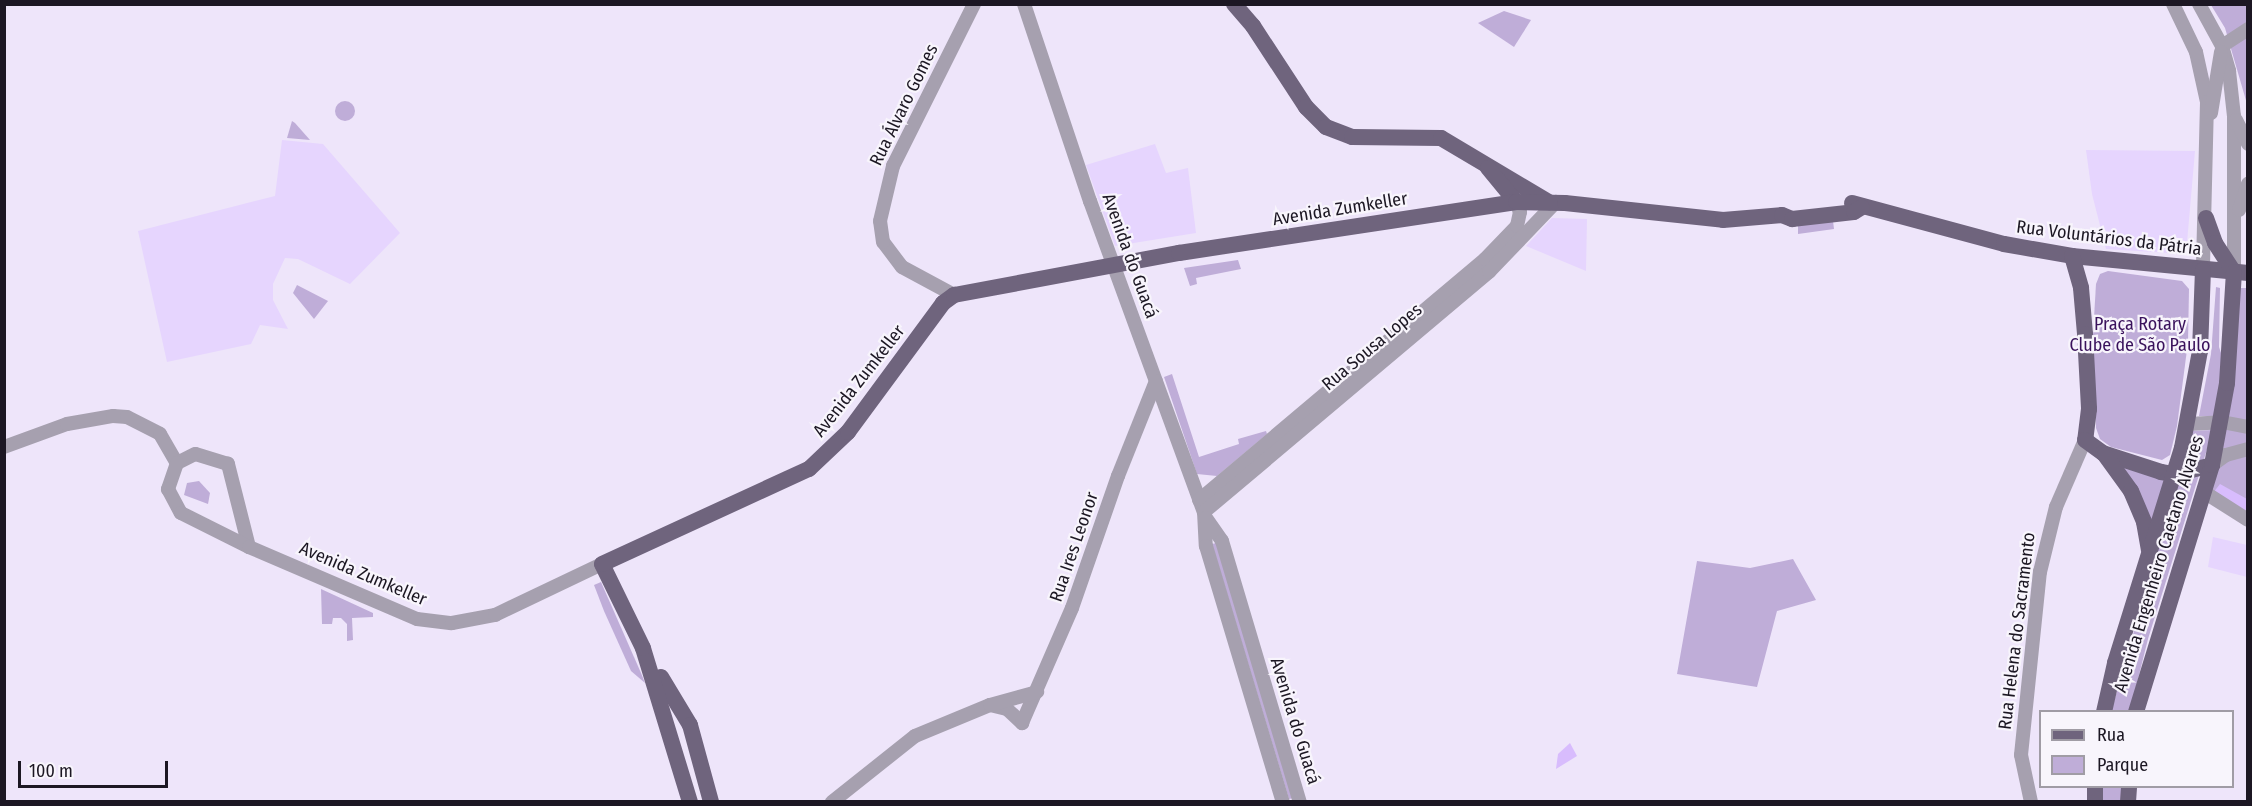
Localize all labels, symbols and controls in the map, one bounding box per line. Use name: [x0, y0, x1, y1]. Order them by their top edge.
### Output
street label: Rua Álvaro Gomes: [865, 41, 943, 169]
street label: Avenida Zumkeller: [1271, 188, 1409, 230]
street label: Avenida do Guacá: [1097, 191, 1163, 321]
street label: Rua Voluntários da Pátria: [2015, 216, 2203, 260]
street label: Rua Sousa Lopes: [1318, 299, 1426, 395]
park label: Praça Rotary Clube de São Paulo: [2070, 314, 2210, 356]
street label: Avenida Zumkeller: [809, 321, 909, 441]
street label: Avenida Engenheiro Caetano Alvares: [2110, 433, 2208, 695]
street label: Rua Ires Leonor: [1045, 489, 1103, 605]
street label: Rua Helena do Sacramento: [1994, 531, 2040, 731]
street label: Avenida Zumkeller: [296, 537, 430, 611]
street label: Avenida do Guacá: [1265, 655, 1325, 787]
legend: [2039, 710, 2234, 788]
text: Rua: [2097, 724, 2125, 746]
scale bar: [21, 749, 171, 787]
text: Parque: [2097, 754, 2148, 776]
text: 100 m: [29, 760, 73, 782]

